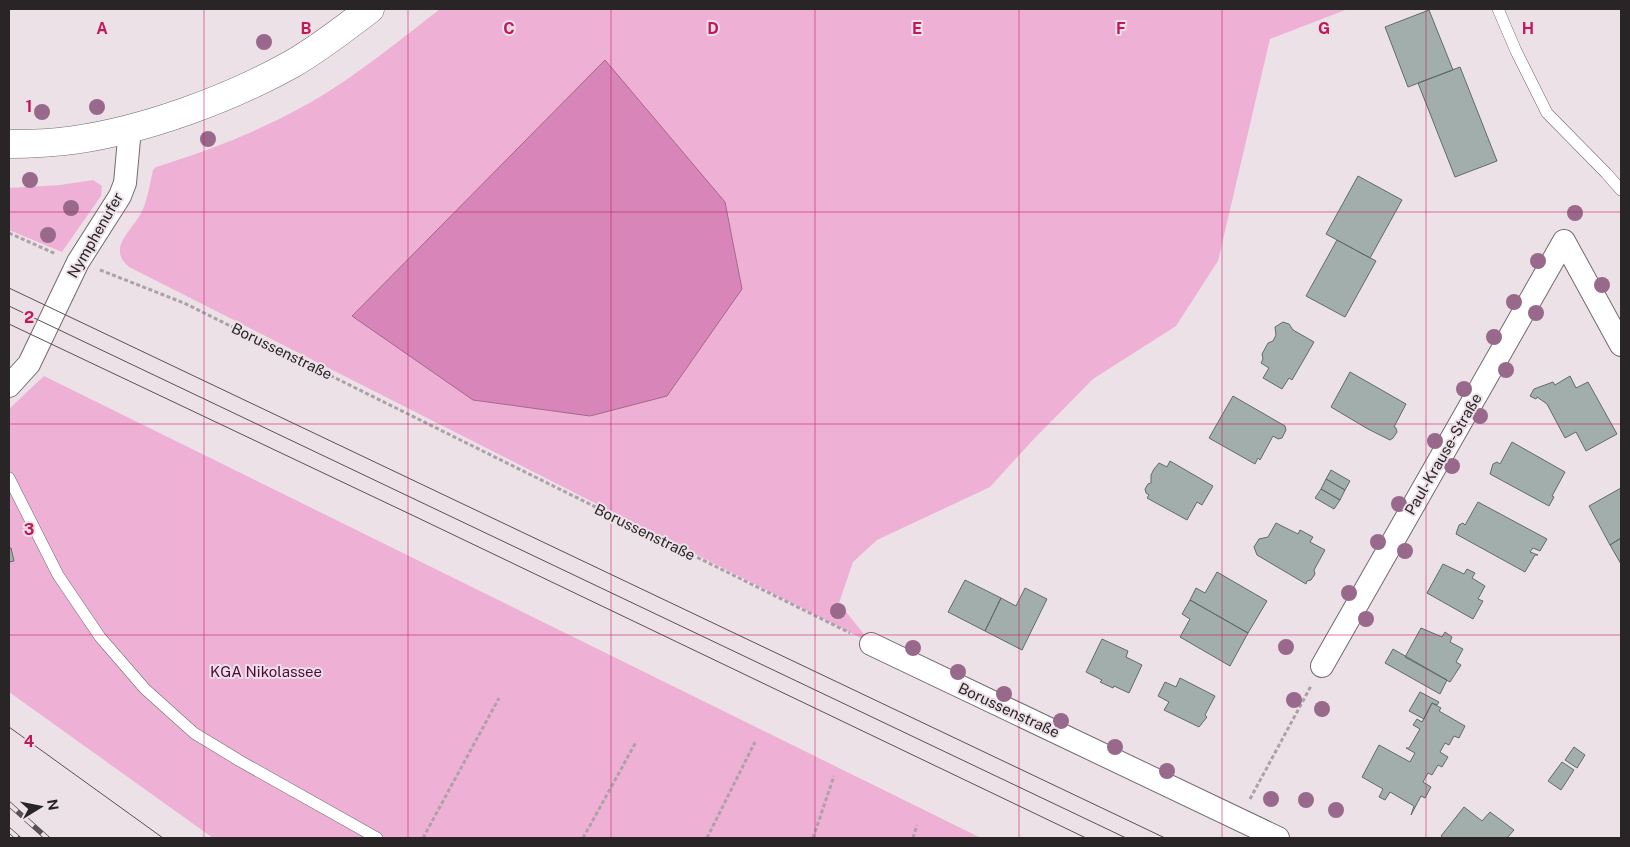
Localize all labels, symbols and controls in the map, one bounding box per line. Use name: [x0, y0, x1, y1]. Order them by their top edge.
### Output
text: A: [96, 19, 108, 38]
text: B: [301, 19, 312, 38]
text: C: [503, 19, 515, 38]
text: D: [707, 19, 719, 38]
text: E: [912, 19, 922, 38]
text: F: [1116, 19, 1126, 38]
text: G: [1318, 19, 1330, 38]
text: H: [1522, 19, 1534, 38]
text: 1: [26, 97, 32, 116]
street label: Nymphenufer: [64, 189, 126, 281]
text: 2: [24, 308, 34, 327]
street label: Borussenstraße: [229, 319, 335, 383]
street label: Paul-Krause-Straße: [1401, 390, 1485, 518]
street label: Borussenstraße: [592, 500, 698, 564]
text: 3: [24, 520, 34, 539]
park label: KGA Nikolassee: [210, 663, 322, 680]
street label: Borussenstraße: [956, 679, 1062, 741]
text: 4: [24, 732, 35, 751]
north arrow: [15, 782, 65, 832]
text: N: [44, 798, 62, 812]

